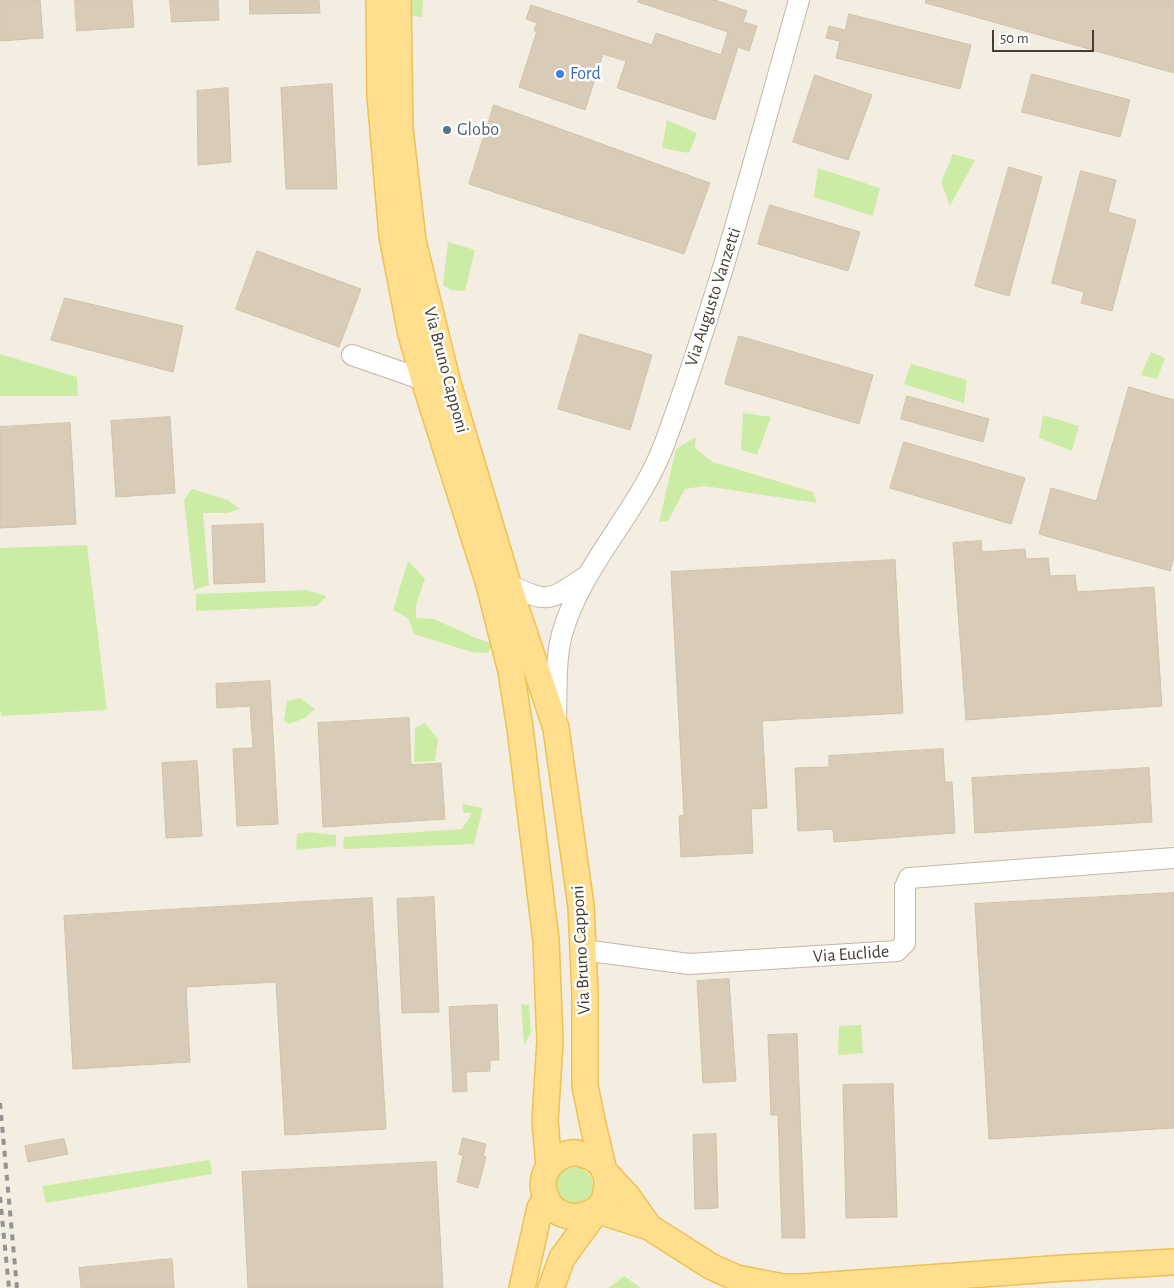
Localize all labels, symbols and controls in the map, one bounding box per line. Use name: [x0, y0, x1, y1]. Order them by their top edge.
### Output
scale bar: [994, 20, 1096, 52]
text: 50 m: [1000, 31, 1029, 46]
place label: Ford: [570, 63, 601, 85]
marker: Ford: [554, 68, 566, 80]
place label: Globo: [457, 119, 499, 141]
marker: Globo: [441, 124, 453, 136]
street label: Via Augusto Vanzetti: [680, 225, 746, 369]
street label: Via Bruno Capponi: [419, 305, 473, 435]
street label: Via Bruno Capponi: [567, 885, 595, 1015]
street label: Via Euclide: [812, 941, 890, 967]

